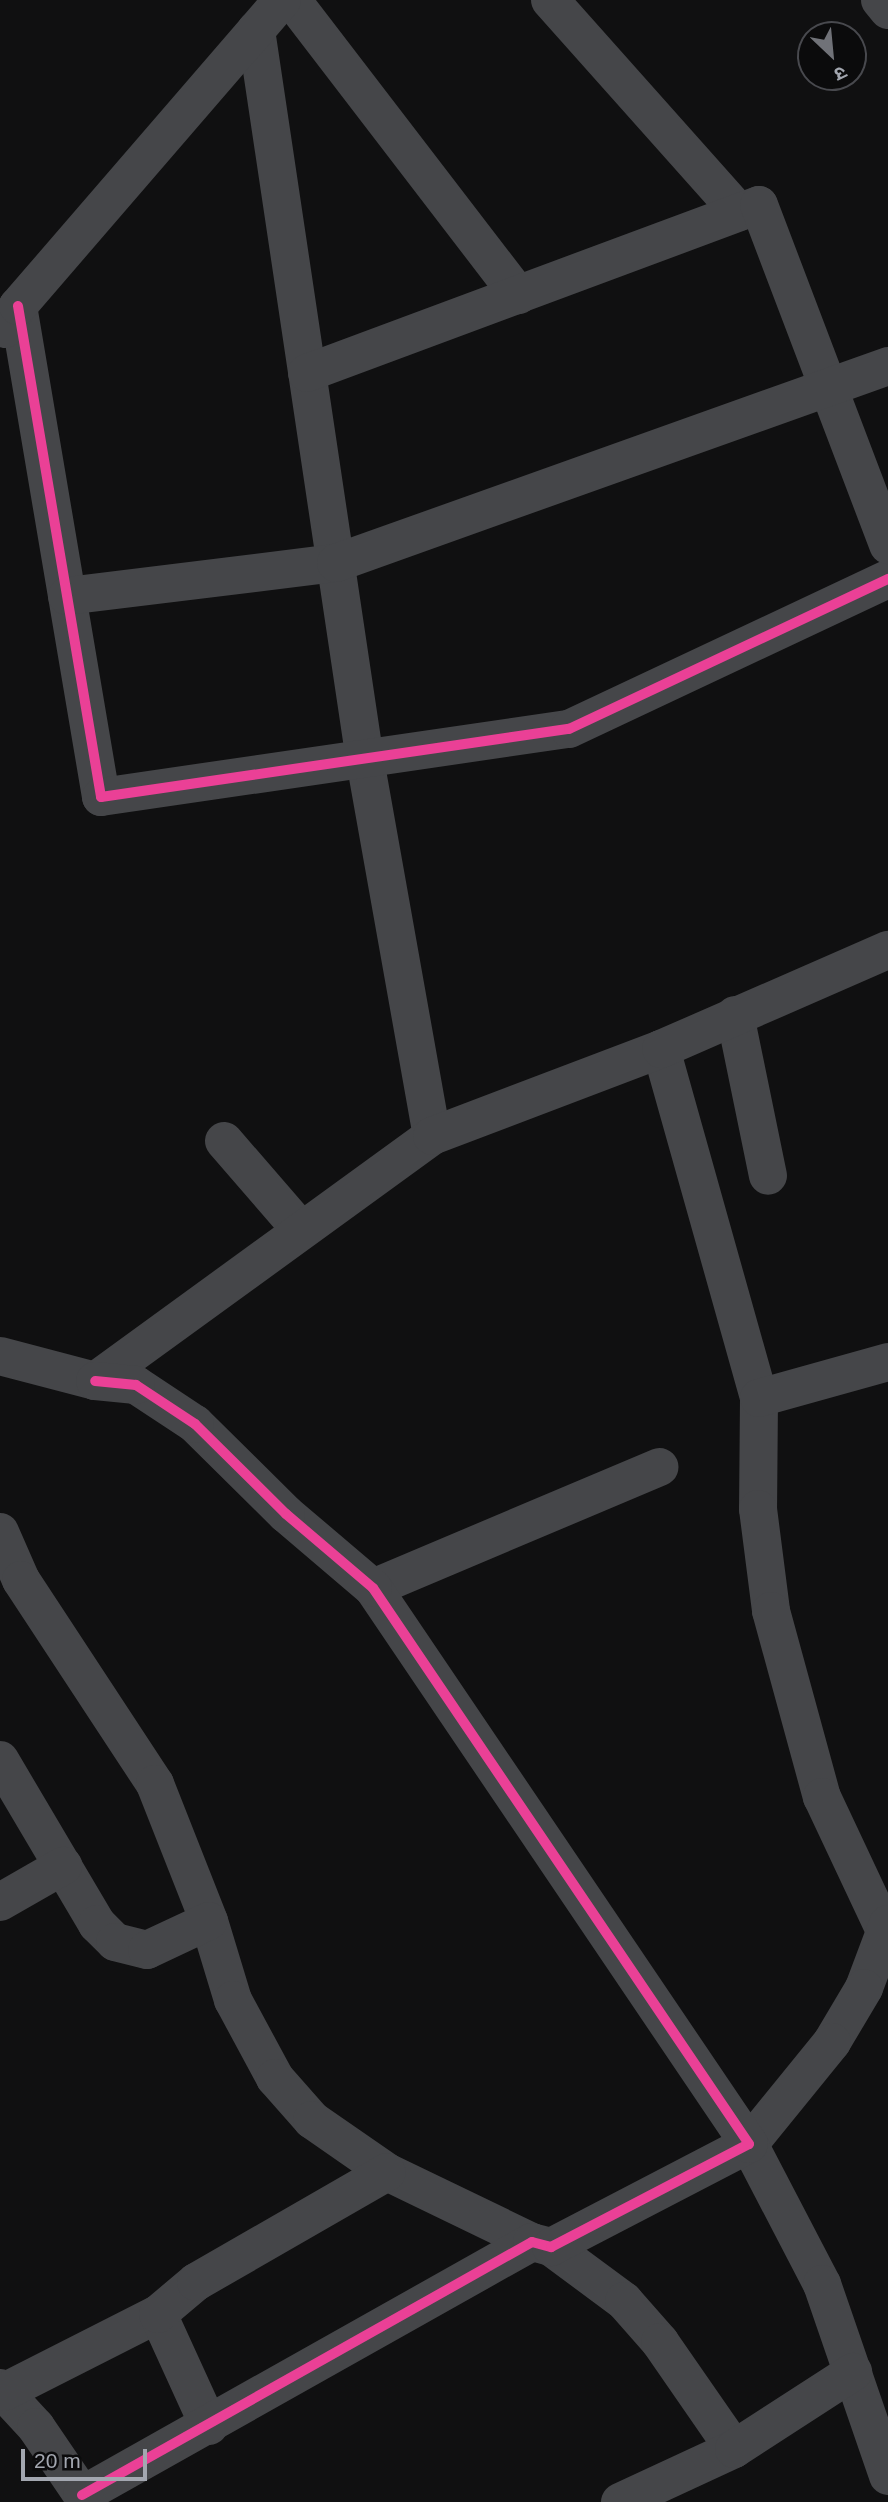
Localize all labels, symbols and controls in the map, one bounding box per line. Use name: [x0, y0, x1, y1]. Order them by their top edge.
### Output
north arrow: [797, 21, 867, 91]
text: उ: [831, 62, 850, 85]
scale bar: [24, 2436, 150, 2480]
text: 20 m: [34, 2449, 81, 2472]

